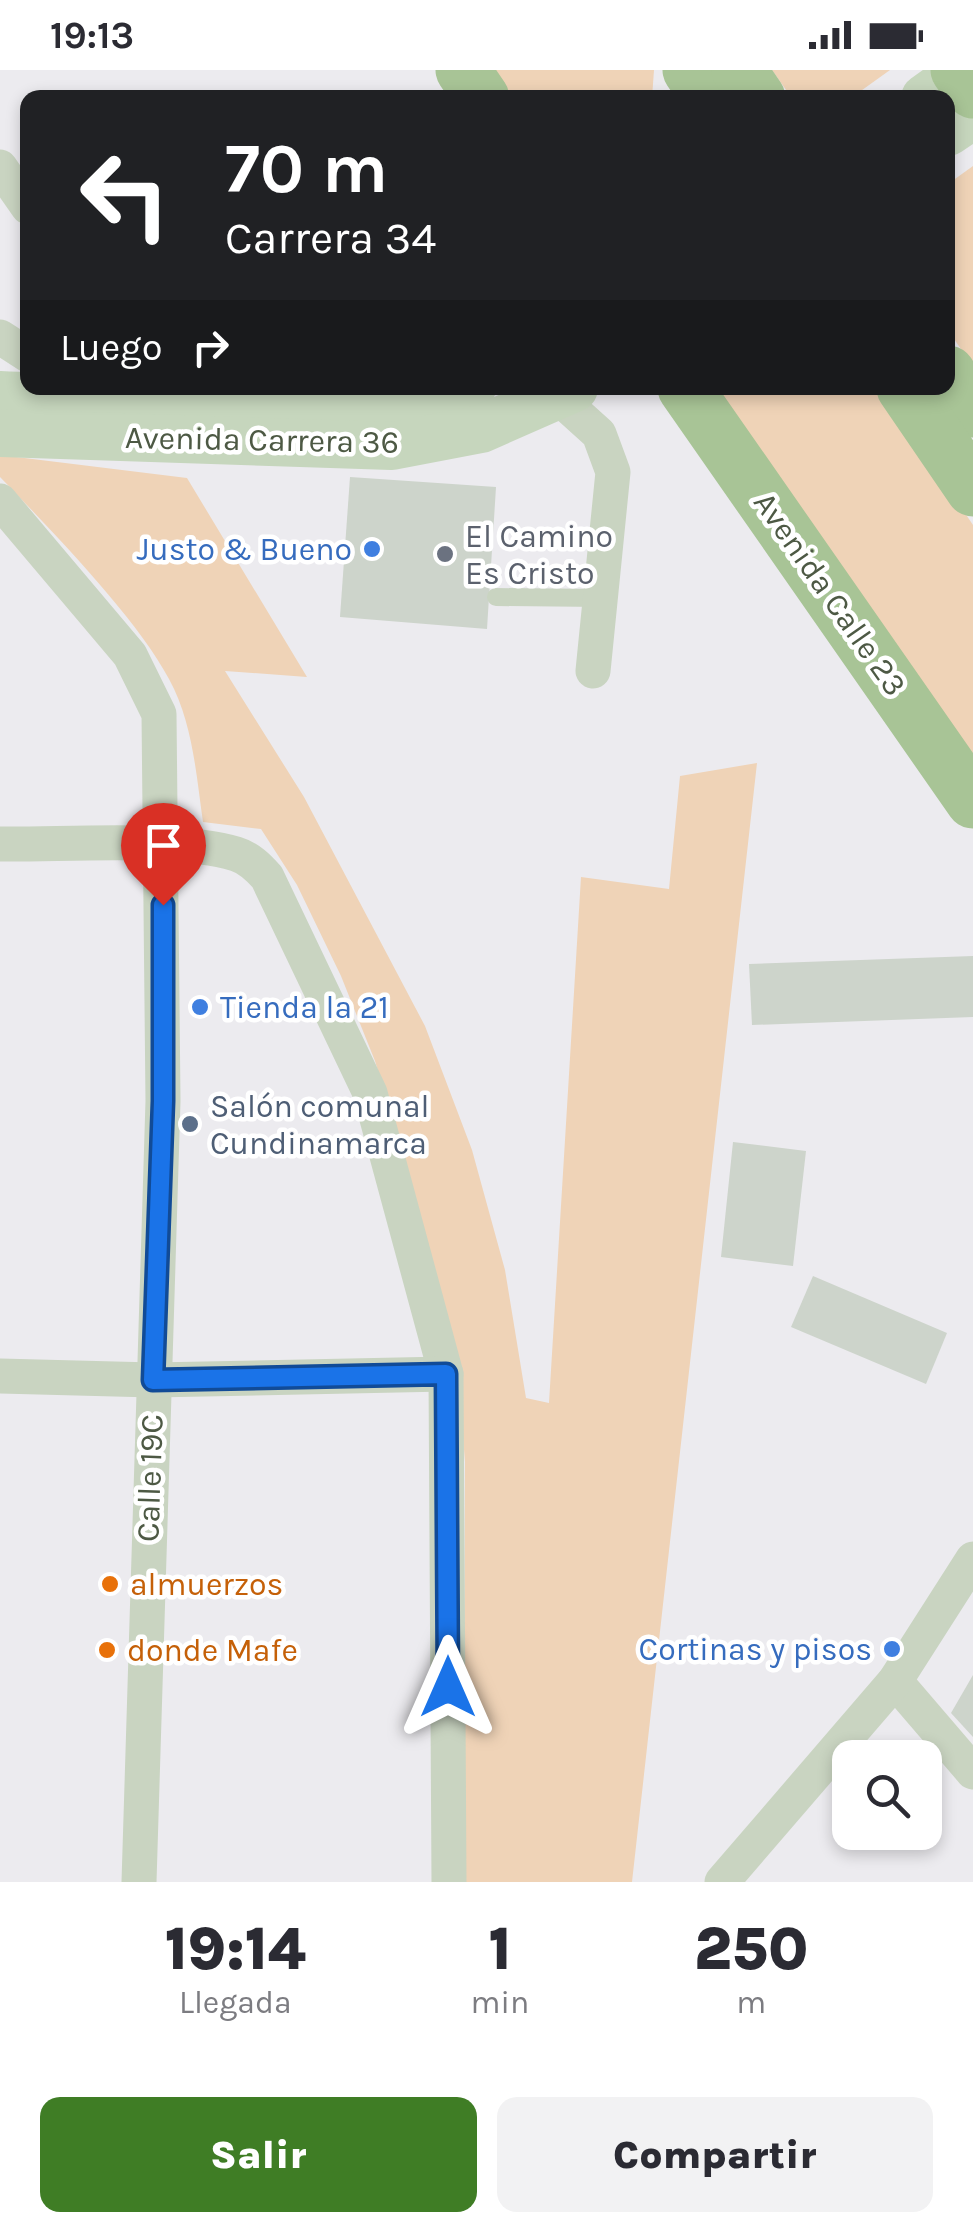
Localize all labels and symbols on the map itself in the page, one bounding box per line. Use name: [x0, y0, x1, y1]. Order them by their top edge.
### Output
street label: Avenida Carrera 36: [125, 419, 399, 461]
street label: Avenida Calle 23: [746, 485, 914, 703]
place label: El Camino Es Cristo: [465, 518, 613, 592]
place label: Justo & Bueno: [136, 531, 352, 568]
marker: Justo & Bueno: [361, 538, 383, 560]
marker: El Camino Es Cristo: [434, 543, 456, 565]
pin: [121, 803, 206, 906]
place label: Tienda la 21: [220, 989, 389, 1026]
marker: Tienda la 21: [189, 996, 211, 1018]
place label: Salón comunal Cundinamarca: [210, 1088, 430, 1162]
marker: Salón comunal Cundinamarca: [179, 1113, 201, 1135]
street label: Calle 19C: [129, 1413, 171, 1543]
place label: almuerzos: [130, 1566, 283, 1603]
marker: almuerzos: [99, 1573, 121, 1595]
place label: Cortinas y pisos: [639, 1631, 872, 1668]
place label: donde Mafe: [127, 1632, 298, 1669]
position arrow: [396, 1635, 500, 1739]
marker: Cortinas y pisos: [881, 1638, 903, 1660]
marker: donde Mafe: [96, 1639, 118, 1661]

